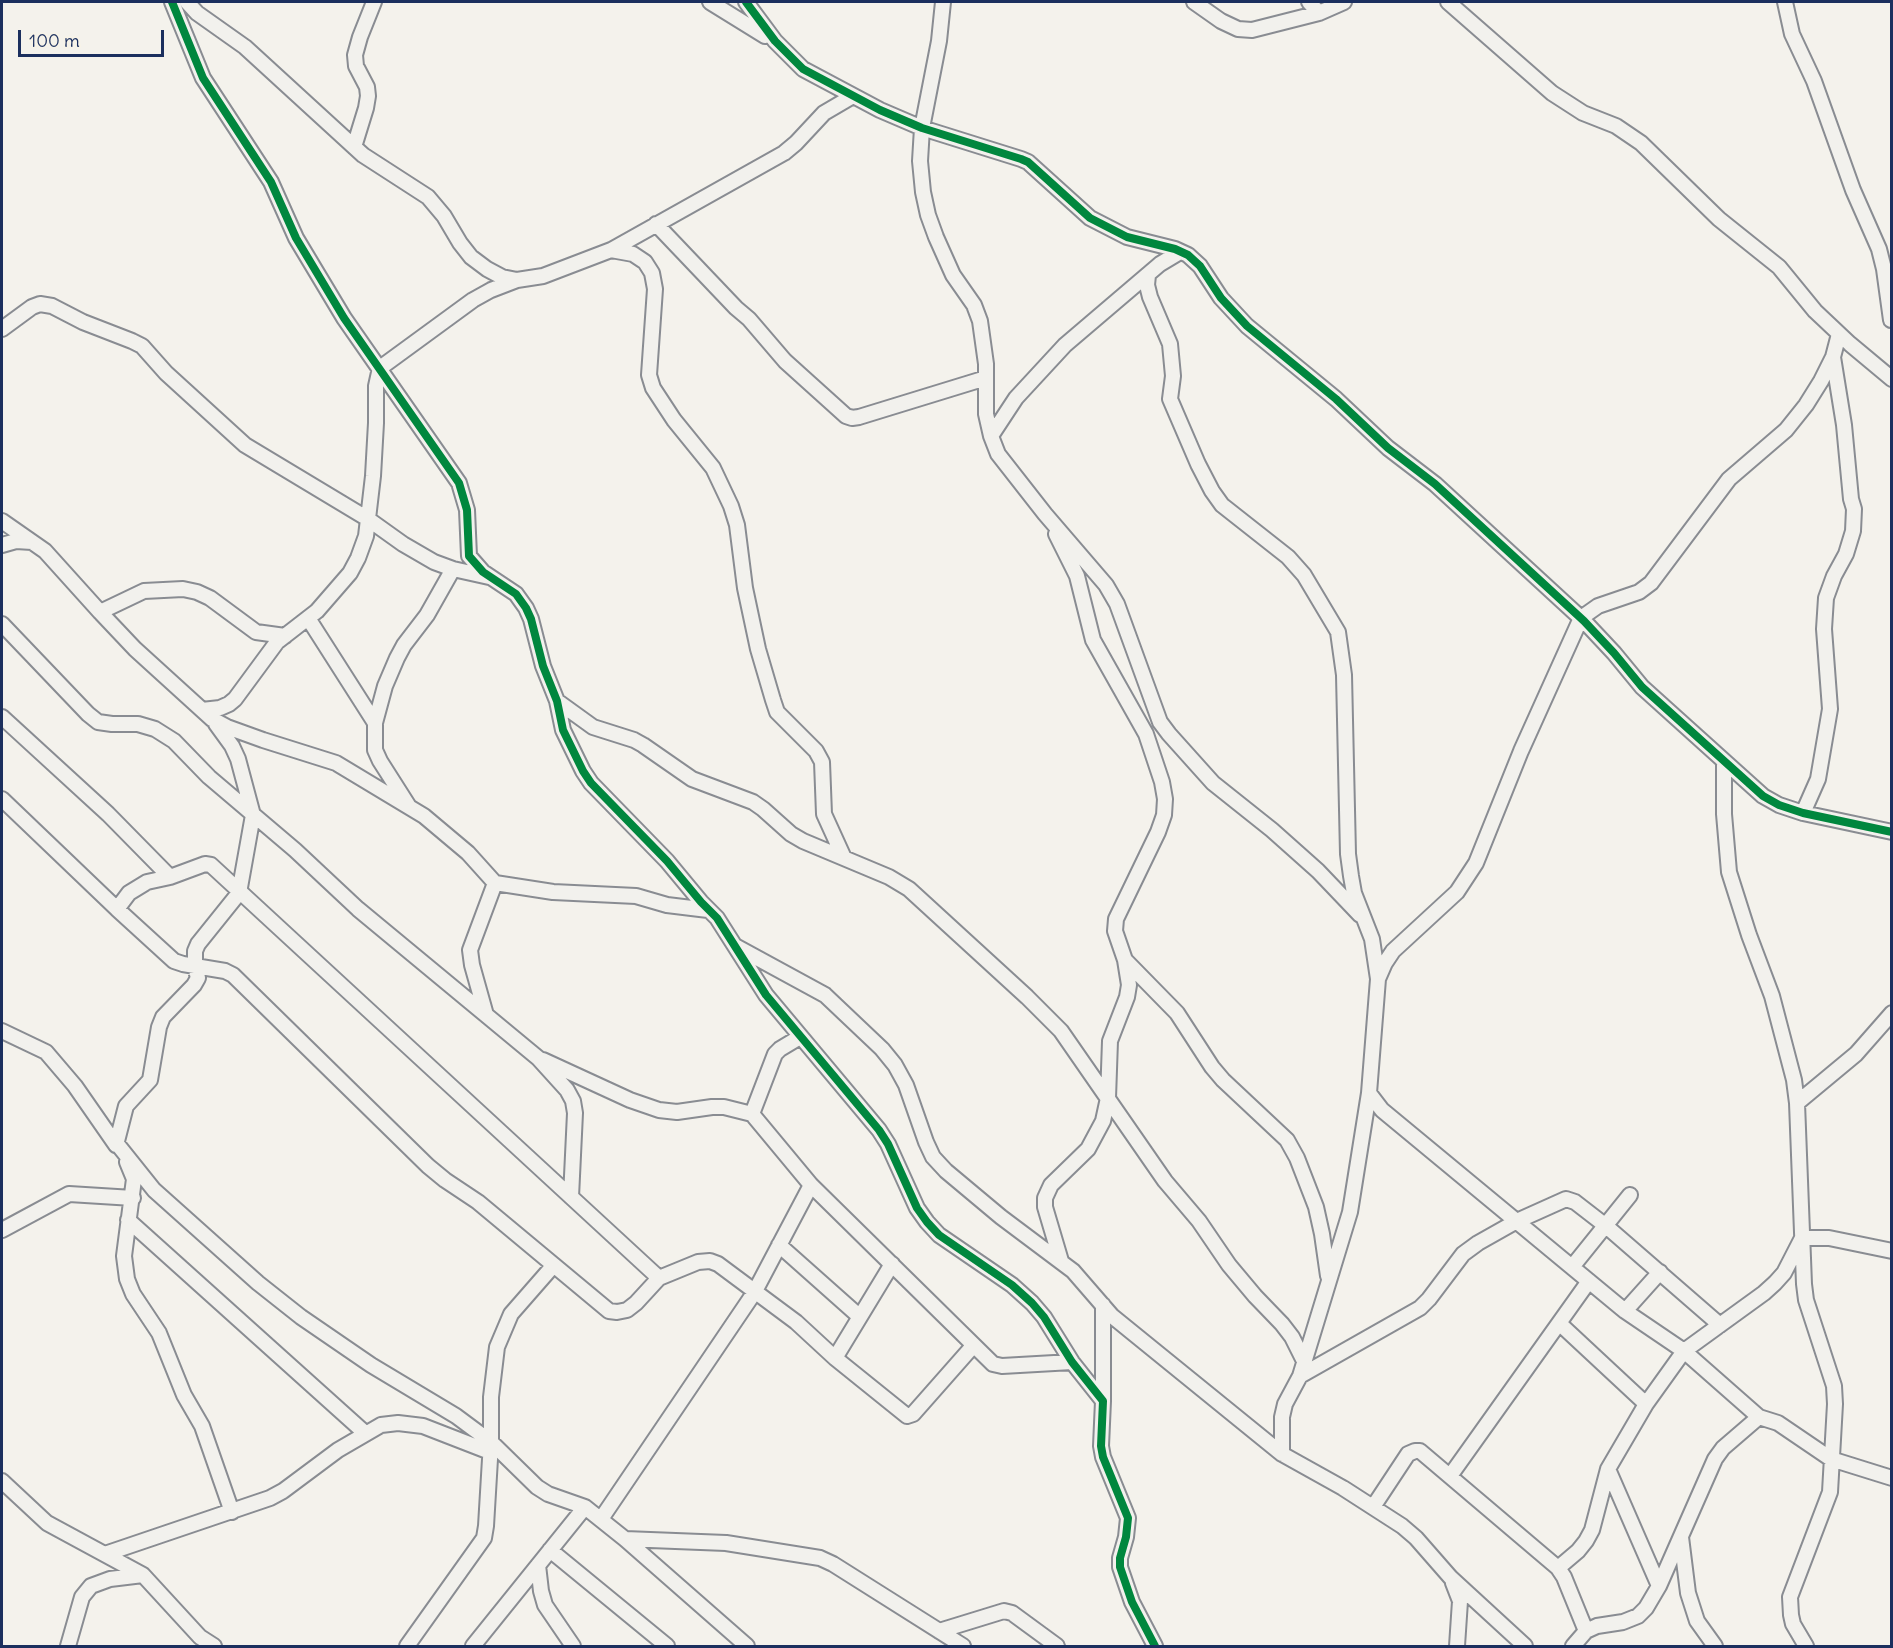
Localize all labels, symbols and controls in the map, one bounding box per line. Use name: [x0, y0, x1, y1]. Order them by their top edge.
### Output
scale bar: [21, 18, 166, 56]
text: 100 m: [29, 29, 80, 52]

